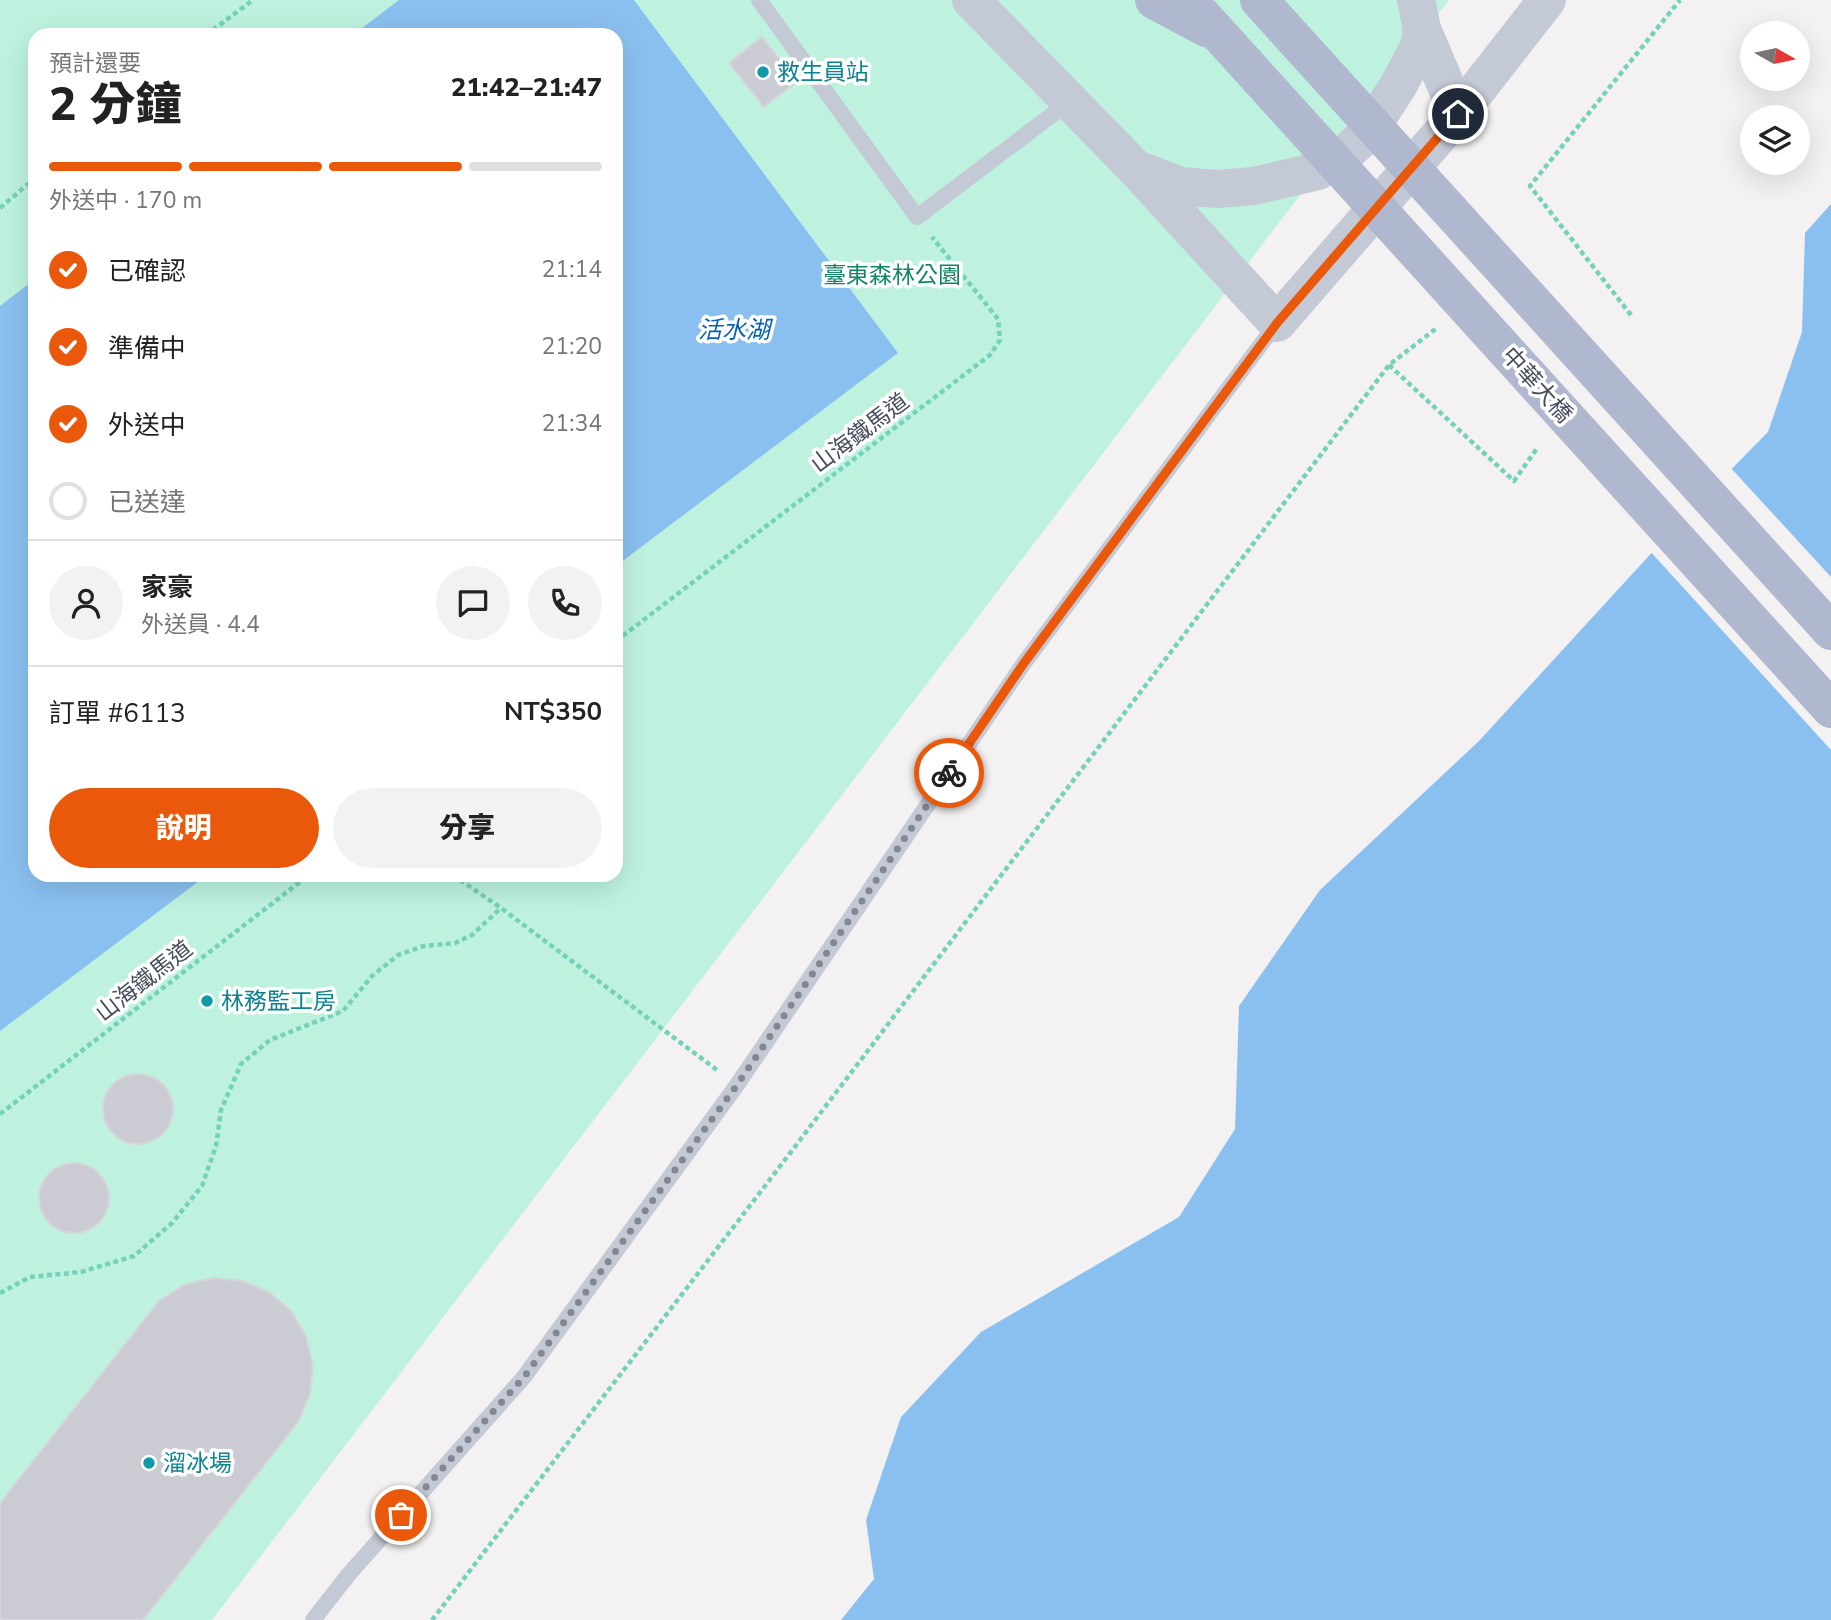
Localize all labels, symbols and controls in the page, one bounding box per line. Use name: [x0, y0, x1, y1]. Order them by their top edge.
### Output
north arrow: [1740, 21, 1810, 91]
map controls: [1740, 21, 1810, 175]
text: 預計還要: [49, 48, 141, 79]
place label: 救生員站: [777, 57, 869, 88]
marker: 救生員站: [755, 64, 771, 80]
text: 21:42–21:47: [451, 70, 602, 105]
text: 2 分鐘: [49, 73, 181, 136]
pin: [1428, 84, 1488, 144]
icon: home: [1439, 95, 1477, 133]
button: layers: [1740, 105, 1810, 175]
text: 外送中 · 170 m: [49, 185, 202, 216]
icon: check: [49, 251, 87, 289]
text: 已確認: [108, 254, 186, 289]
text: 21:14: [542, 254, 602, 285]
park label: 臺東森林公園: [823, 260, 961, 291]
water label: 活水湖: [698, 314, 774, 346]
icon: check: [49, 328, 87, 366]
text: 準備中: [108, 331, 186, 366]
text: 21:20: [542, 331, 602, 362]
street label: 中華大橋: [1495, 340, 1579, 430]
street label: 山海鐵馬道: [805, 386, 915, 480]
icon: check: [49, 405, 87, 443]
text: 外送中: [108, 408, 186, 443]
text: 21:34: [542, 408, 602, 439]
text: 已送達: [108, 485, 186, 520]
button: person: [49, 566, 123, 640]
button: chat: [436, 566, 510, 640]
button: phone: [528, 566, 602, 640]
text: 家豪: [141, 570, 193, 605]
text: 外送員 · 4.4: [141, 609, 260, 640]
text: NT$350: [504, 694, 602, 729]
text: 訂單 #6113: [49, 696, 186, 731]
courier: [914, 738, 984, 808]
icon: bike: [930, 754, 968, 792]
button: 說明: [49, 788, 319, 868]
button: 分享: [333, 788, 602, 868]
street label: 山海鐵馬道: [89, 933, 199, 1029]
place label: 林務監工房: [221, 986, 336, 1017]
marker: 林務監工房: [199, 993, 215, 1009]
place label: 溜冰場: [163, 1448, 232, 1479]
marker: 溜冰場: [141, 1455, 157, 1471]
pin: [371, 1485, 431, 1545]
icon: bag: [382, 1496, 420, 1534]

